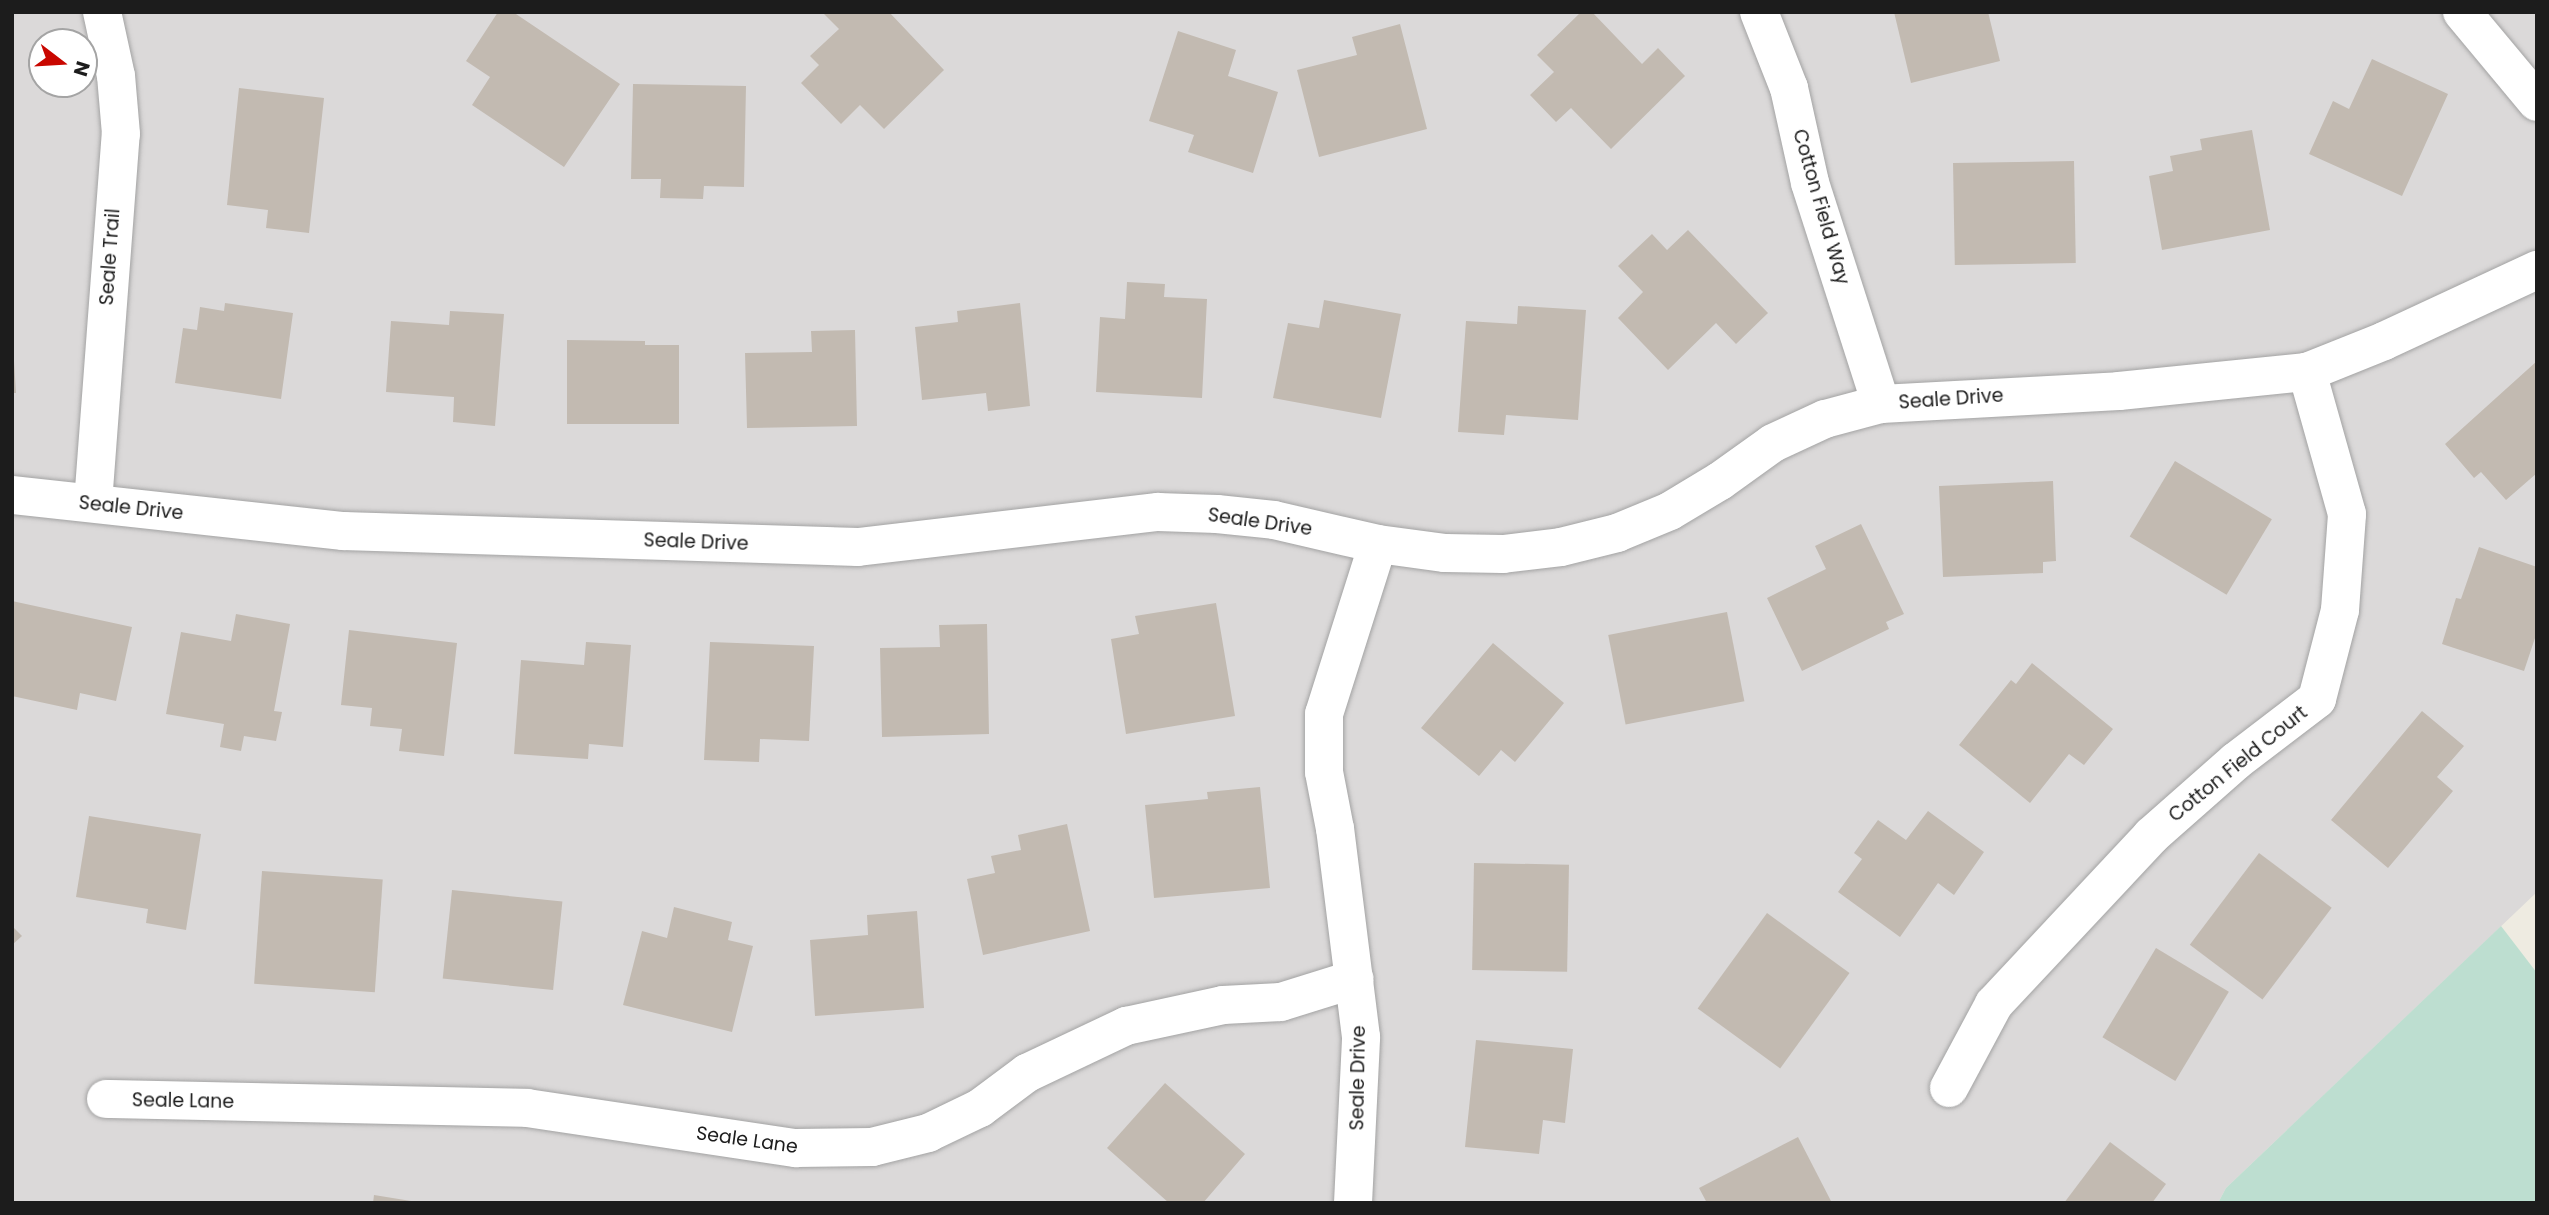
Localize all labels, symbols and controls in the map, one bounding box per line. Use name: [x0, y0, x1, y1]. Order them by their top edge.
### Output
north arrow: [28, 28, 98, 98]
text: N: [67, 58, 97, 79]
street label: Cotton Field Way: [1788, 127, 1854, 287]
street label: Seale Trail: [95, 208, 125, 306]
street label: Seale Drive: [1898, 384, 2004, 414]
street label: Seale Drive: [78, 491, 184, 525]
street label: Seale Drive: [1206, 503, 1314, 541]
street label: Seale Drive: [643, 529, 749, 555]
street label: Cotton Field Court: [2164, 701, 2312, 827]
street label: Seale Drive: [1346, 1025, 1370, 1131]
street label: Seale Lane: [132, 1089, 234, 1113]
street label: Seale Lane: [695, 1122, 799, 1158]

